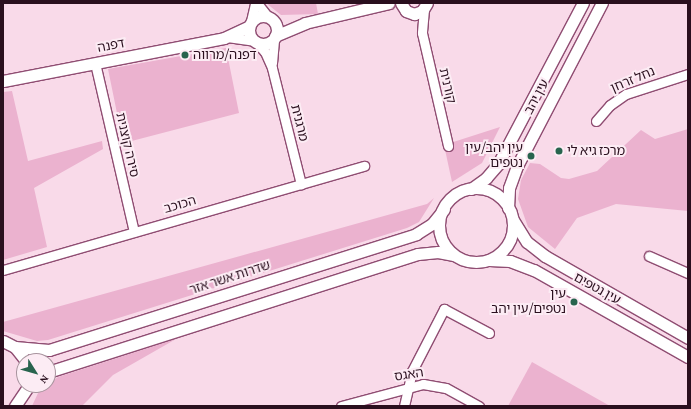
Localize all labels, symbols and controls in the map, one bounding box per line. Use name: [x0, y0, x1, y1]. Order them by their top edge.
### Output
street label: דפנה: [96, 36, 126, 56]
place label: דפנה/מרווה: [193, 47, 256, 63]
marker: דפנה/מרווה: [180, 50, 190, 60]
street label: נחל זרחן: [608, 64, 658, 96]
street label: קורנית: [435, 67, 459, 105]
street label: עין יהב: [521, 77, 553, 117]
street label: מרגנית: [287, 103, 311, 143]
street label: סירה קוצנית: [112, 111, 142, 179]
place label: עין יהב/עין נטפים: [465, 141, 523, 172]
place label: מרכז גיא לי: [567, 143, 625, 159]
marker: מרכז גיא לי: [554, 146, 564, 156]
marker: עין יהב/עין נטפים: [526, 151, 536, 161]
street label: הכוכב: [162, 193, 198, 217]
street label: שדרות אשר אזר: [188, 258, 272, 298]
street label: עין נטפים: [571, 270, 623, 308]
place label: עין נטפים/עין יהב: [491, 287, 566, 318]
marker: עין נטפים/עין יהב: [569, 297, 579, 307]
north arrow: [16, 353, 56, 393]
street label: האגס: [393, 365, 425, 385]
text: N: [38, 373, 52, 386]

